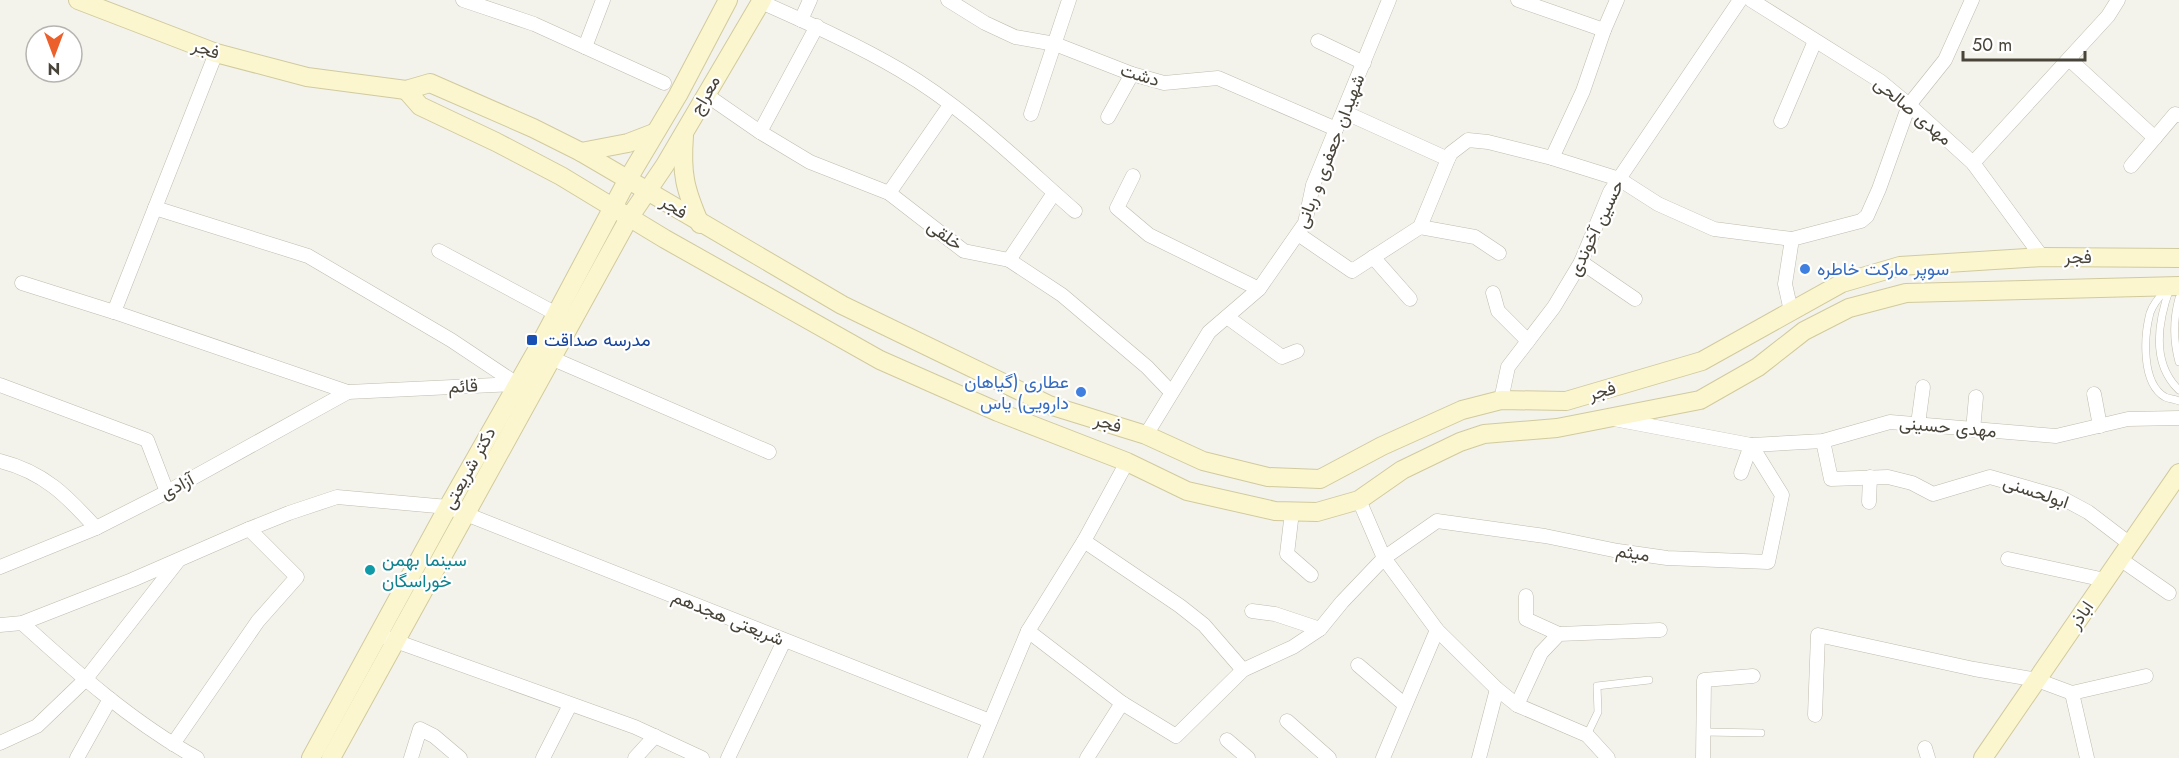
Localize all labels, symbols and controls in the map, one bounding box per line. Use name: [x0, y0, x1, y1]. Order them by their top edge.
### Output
north arrow: [24, 24, 84, 84]
scale bar: [1963, 24, 2084, 62]
street label: فجر: [188, 32, 223, 66]
text: 50 m: [1972, 32, 2012, 58]
text: N: [48, 57, 60, 80]
street label: دشت: [1117, 57, 1163, 93]
street label: معراج: [683, 70, 727, 120]
street label: شهیدان جعفری و ربانی: [1289, 70, 1371, 232]
street label: مهدی صالحی: [1868, 70, 1958, 152]
street label: حسین آخوندی: [1561, 175, 1631, 281]
street label: فجر: [655, 188, 693, 225]
street label: خلقی: [922, 213, 968, 257]
street label: فجر: [2063, 244, 2092, 270]
place label: سوپر مارکت خاطره: [1817, 256, 1949, 282]
marker: سوپر مارکت خاطره: [1798, 262, 1812, 276]
place label: مدرسه صداقت: [544, 327, 651, 353]
marker: مدرسه صداقت: [525, 333, 539, 347]
place label: عطاری (گیاهان دارویی) یاس: [964, 369, 1069, 416]
street label: قائم: [447, 372, 479, 400]
street label: فجر: [1584, 375, 1619, 408]
marker: عطاری (گیاهان دارویی) یاس: [1074, 385, 1088, 399]
street label: فجر: [1090, 406, 1125, 439]
street label: مهدی حسینی: [1898, 410, 1998, 444]
street label: دکتر شریعتی: [436, 422, 502, 514]
street label: آزادی: [156, 466, 200, 506]
street label: ابولحسنی: [2000, 469, 2072, 515]
street label: میثم: [1614, 538, 1652, 568]
place label: سینما بهمن خوراسگان: [382, 547, 467, 594]
marker: سینما بهمن خوراسگان: [363, 563, 377, 577]
street label: شریعتی هجدهم: [668, 584, 788, 652]
street label: اباذر: [2062, 596, 2100, 635]

